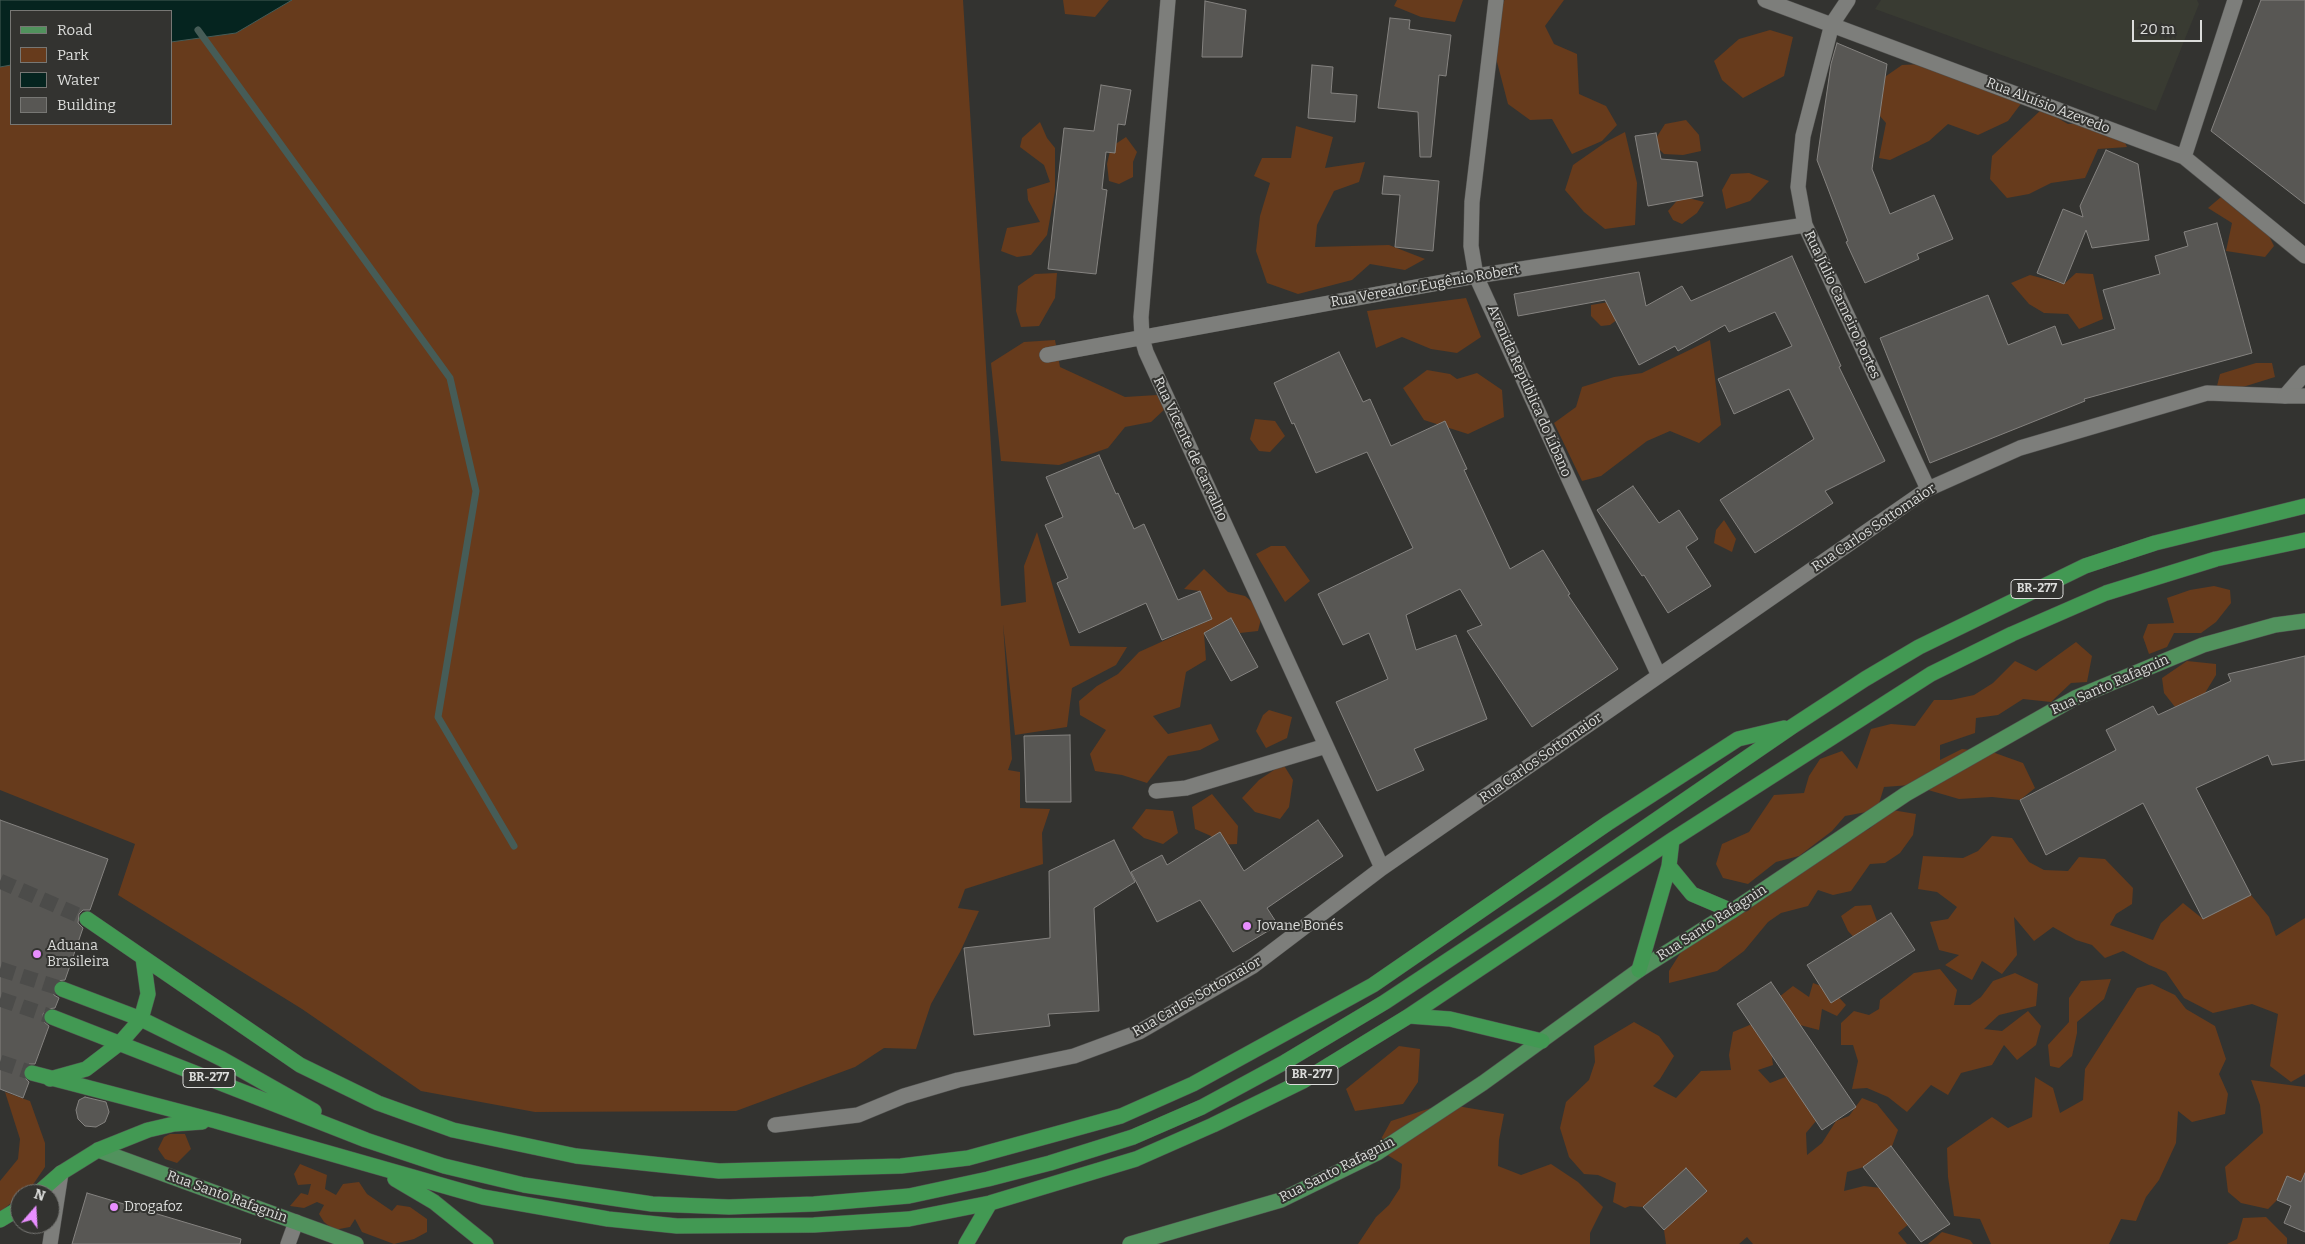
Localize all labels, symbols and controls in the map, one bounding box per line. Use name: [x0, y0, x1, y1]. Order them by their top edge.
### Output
legend: [10, 10, 172, 125]
scale bar: [2135, 10, 2205, 42]
text: 20 m: [2140, 20, 2175, 38]
text: Road: [57, 21, 92, 39]
text: Park: [57, 46, 89, 64]
text: Water: [57, 71, 99, 89]
street label: Rua Aluísio Azevedo: [1984, 75, 2112, 137]
text: Building: [57, 96, 116, 114]
street label: Rua Júlio Carneiro Portes: [1800, 228, 1884, 382]
street label: Rua Vereador Eugênio Robert: [1329, 261, 1521, 311]
street label: Avenida República do Líbano: [1483, 302, 1575, 480]
street label: Rua Vicente de Carvalho: [1149, 374, 1231, 524]
street label: Rua Carlos Sottomaior: [1809, 480, 1939, 576]
road number: BR-277: [2011, 580, 2063, 598]
street label: Rua Santo Rafagnin: [2049, 651, 2171, 719]
street label: Rua Carlos Sottomaior: [1477, 709, 1605, 807]
street label: Rua Santo Rafagnin: [1654, 881, 1770, 965]
place label: Jovane Bonés: [1257, 918, 1343, 934]
marker: Jovane Bonés: [1241, 920, 1253, 932]
place label: Aduana Brasileira: [47, 938, 109, 970]
marker: Aduana Brasileira: [31, 948, 43, 960]
street label: Rua Carlos Sottomaior: [1130, 953, 1264, 1041]
road number: BR-277: [1286, 1066, 1338, 1084]
road number: BR-277: [183, 1068, 235, 1088]
street label: Rua Santo Rafagnin: [1277, 1134, 1397, 1206]
street label: Rua Santo Rafagnin: [164, 1167, 290, 1227]
north arrow: [10, 1184, 60, 1234]
text: N: [32, 1185, 48, 1205]
place label: Drogafoz: [124, 1199, 183, 1215]
marker: Drogafoz: [108, 1201, 120, 1213]

